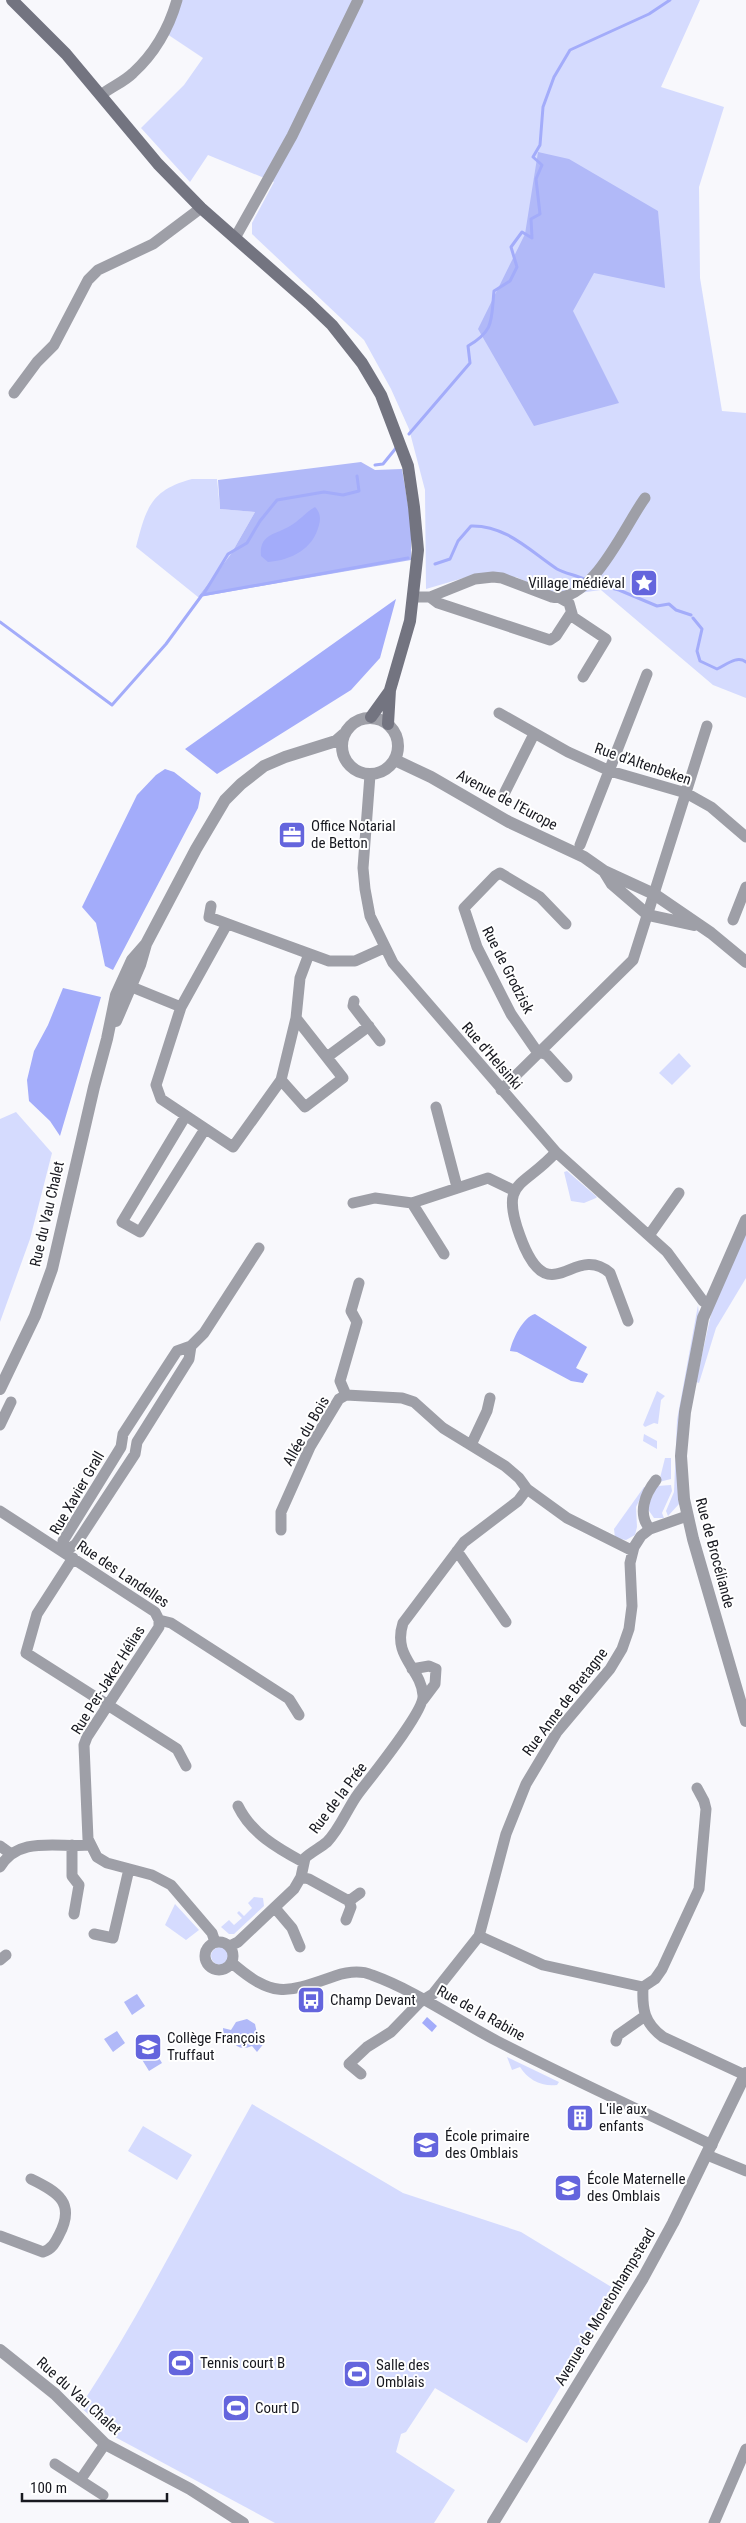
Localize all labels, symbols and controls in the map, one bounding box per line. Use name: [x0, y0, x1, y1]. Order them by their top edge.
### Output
place icon: Village médiéval: [629, 568, 659, 598]
place label: Village médiéval: [528, 574, 625, 592]
street label: Rue d'Altenbeken: [592, 739, 694, 789]
street label: Avenue de l'Europe: [454, 766, 560, 834]
place label: Office Notarial de Betton: [311, 817, 396, 852]
office icon: Office Notarial de Betton: [277, 820, 307, 850]
street label: Rue de Grodzisk: [478, 923, 538, 1017]
street label: Rue d'Helsinki: [458, 1019, 526, 1093]
street label: Rue du Vau Chalet: [26, 1160, 68, 1268]
street label: Allée du Bois: [279, 1393, 333, 1469]
street label: Rue Xavier Grall: [46, 1448, 108, 1538]
street label: Rue de Brocéliande: [692, 1496, 738, 1610]
street label: Rue des Landelles: [74, 1537, 173, 1612]
street label: Rue Per-Jakez Hélias: [67, 1622, 149, 1738]
street label: Rue Anne de Bretagne: [519, 1645, 611, 1759]
street label: Rue de la Prée: [305, 1759, 371, 1837]
street label: Rue de la Rabine: [434, 1981, 528, 2045]
bus stop icon: Champ Devant: [296, 1985, 326, 2015]
place label: Champ Devant: [330, 1991, 416, 2009]
place label: Collège François Truffaut: [167, 2029, 265, 2064]
school or university icon: Collège François Truffaut: [133, 2032, 163, 2062]
place label: L'ile aux enfants: [599, 2100, 648, 2135]
building icon: L'ile aux enfants: [565, 2103, 595, 2133]
place label: École primaire des Omblais: [445, 2127, 530, 2162]
school or university icon: École primaire des Omblais: [411, 2130, 441, 2160]
place label: École Maternelle des Omblais: [587, 2170, 685, 2205]
school or university icon: École Maternelle des Omblais: [553, 2173, 583, 2203]
street label: Avenue de Moretonhampstead: [551, 2225, 659, 2389]
sports icon: Tennis court B: [166, 2348, 196, 2378]
street label: Rue du Vau Chalet: [33, 2353, 125, 2439]
place label: Tennis court B: [200, 2354, 285, 2372]
place label: Salle des Omblais: [376, 2356, 430, 2391]
sports icon: Salle des Omblais: [342, 2359, 372, 2389]
sports icon: Court D: [221, 2393, 251, 2423]
place label: Court D: [255, 2399, 300, 2417]
scale bar: [22, 2470, 168, 2502]
text: 100 m: [30, 2479, 67, 2497]

